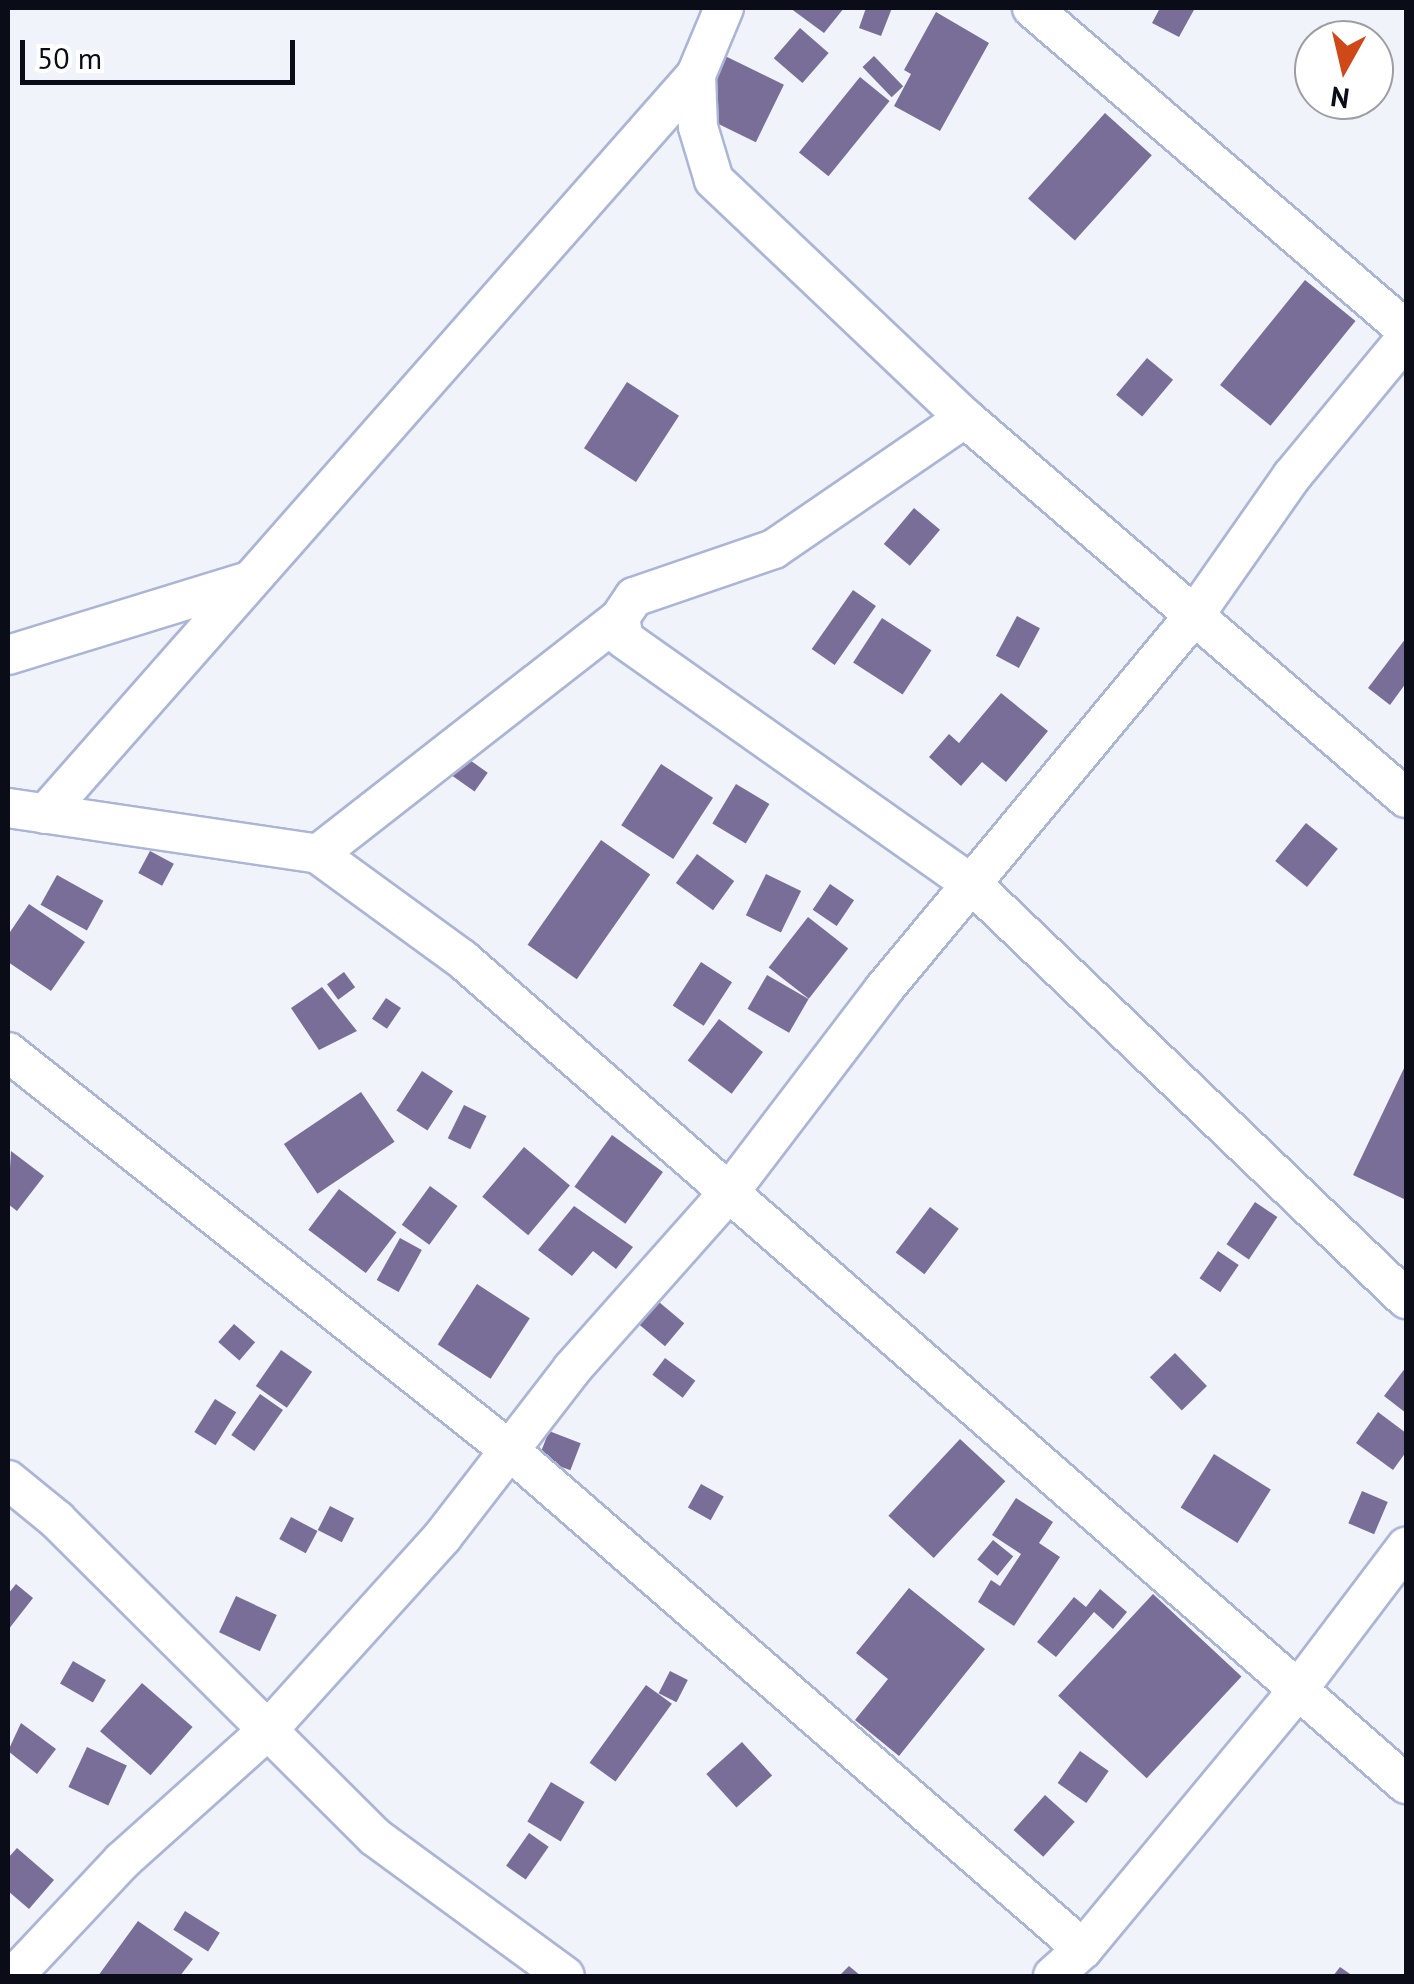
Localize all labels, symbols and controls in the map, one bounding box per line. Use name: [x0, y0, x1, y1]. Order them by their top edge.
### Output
scale bar: [25, 20, 300, 82]
north arrow: [1294, 20, 1394, 120]
text: 50 m: [37, 38, 102, 77]
text: N: [1328, 79, 1352, 118]

